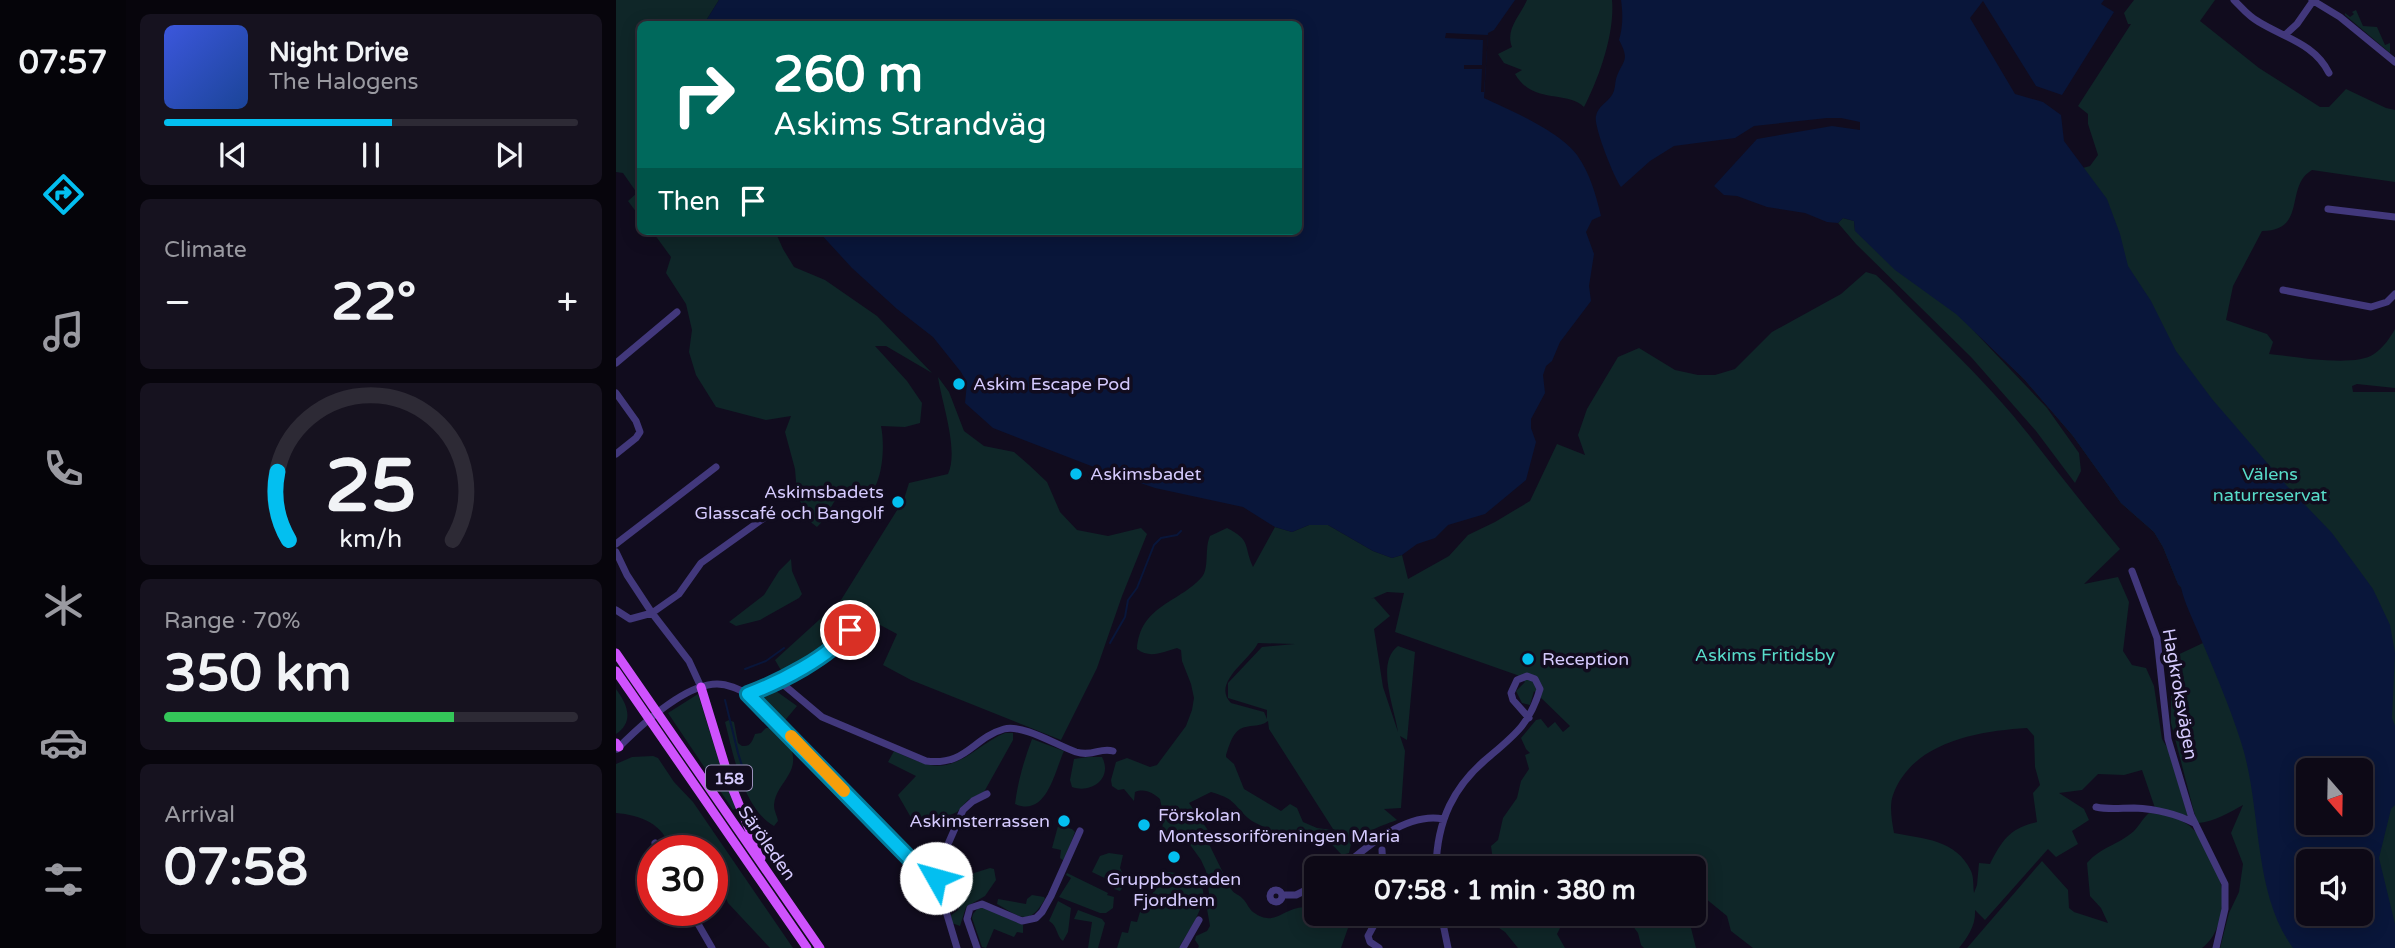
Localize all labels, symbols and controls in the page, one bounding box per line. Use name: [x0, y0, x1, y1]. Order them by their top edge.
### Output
text: Night Drive: [269, 37, 409, 68]
text: 07:57: [19, 44, 107, 82]
text: 260 m: [773, 46, 923, 105]
icon: right: [658, 49, 749, 140]
text: The Halogens: [269, 68, 418, 96]
text: Askims Strandväg: [773, 106, 1047, 144]
icon: previous: [214, 136, 252, 174]
icon: pause: [352, 136, 390, 174]
icon: next: [490, 136, 528, 174]
icon: directions: [39, 170, 88, 219]
icon: arrive: [734, 182, 772, 220]
text: Then: [658, 186, 720, 217]
text: Climate: [164, 236, 247, 264]
text: 22°: [331, 271, 416, 334]
text: −: [164, 280, 191, 326]
text: +: [557, 280, 578, 326]
icon: music: [39, 307, 88, 356]
place label: Askim Escape Pod: [973, 373, 1131, 395]
marker: Askim Escape Pod: [951, 376, 967, 392]
text: 25: [325, 443, 417, 531]
icon: phone: [39, 444, 88, 493]
place label: Askimsbadet: [1090, 463, 1202, 485]
park label: Välens naturreservat: [2213, 463, 2327, 506]
marker: Askimsbadet: [1068, 466, 1084, 482]
place label: Askimsbadets Glasscafé och Bangolf: [694, 481, 884, 524]
marker: Askimsbadets Glasscafé och Bangolf: [890, 494, 906, 510]
text: km/h: [340, 524, 402, 554]
icon: climate: [39, 581, 88, 630]
pin: [820, 600, 880, 660]
text: Range · 70%: [164, 607, 300, 635]
icon: arrive: [831, 611, 869, 649]
street label: Hagkroksvägen: [2158, 627, 2202, 761]
text: 350 km: [164, 642, 352, 705]
park label: Askims Fritidsby: [1695, 644, 1835, 666]
place label: Reception: [1542, 648, 1629, 670]
marker: Reception: [1520, 651, 1536, 667]
icon: car: [39, 718, 88, 767]
north arrow: [2296, 758, 2373, 835]
map controls: [2296, 758, 2373, 926]
road number: 158: [706, 765, 752, 790]
text: Arrival: [164, 801, 235, 829]
street label: Säröleden: [733, 801, 801, 885]
place label: Förskolan Montessoriföreningen Maria: [1158, 804, 1400, 847]
place label: Askimsterrassen: [909, 810, 1050, 832]
marker: Askimsterrassen: [1056, 813, 1072, 829]
marker: Förskolan Montessoriföreningen Maria: [1136, 817, 1152, 833]
speed limit sign: 30: [637, 835, 728, 926]
text: 07:58: [164, 836, 308, 899]
position arrow: [899, 841, 973, 915]
marker: Gruppbostaden Fjordhem: [1166, 849, 1182, 865]
button: sound: [2296, 849, 2373, 926]
icon: filters: [39, 855, 88, 904]
place label: Gruppbostaden Fjordhem: [1107, 868, 1241, 911]
text: 07:58 · 1 min · 380 m: [1374, 875, 1636, 906]

